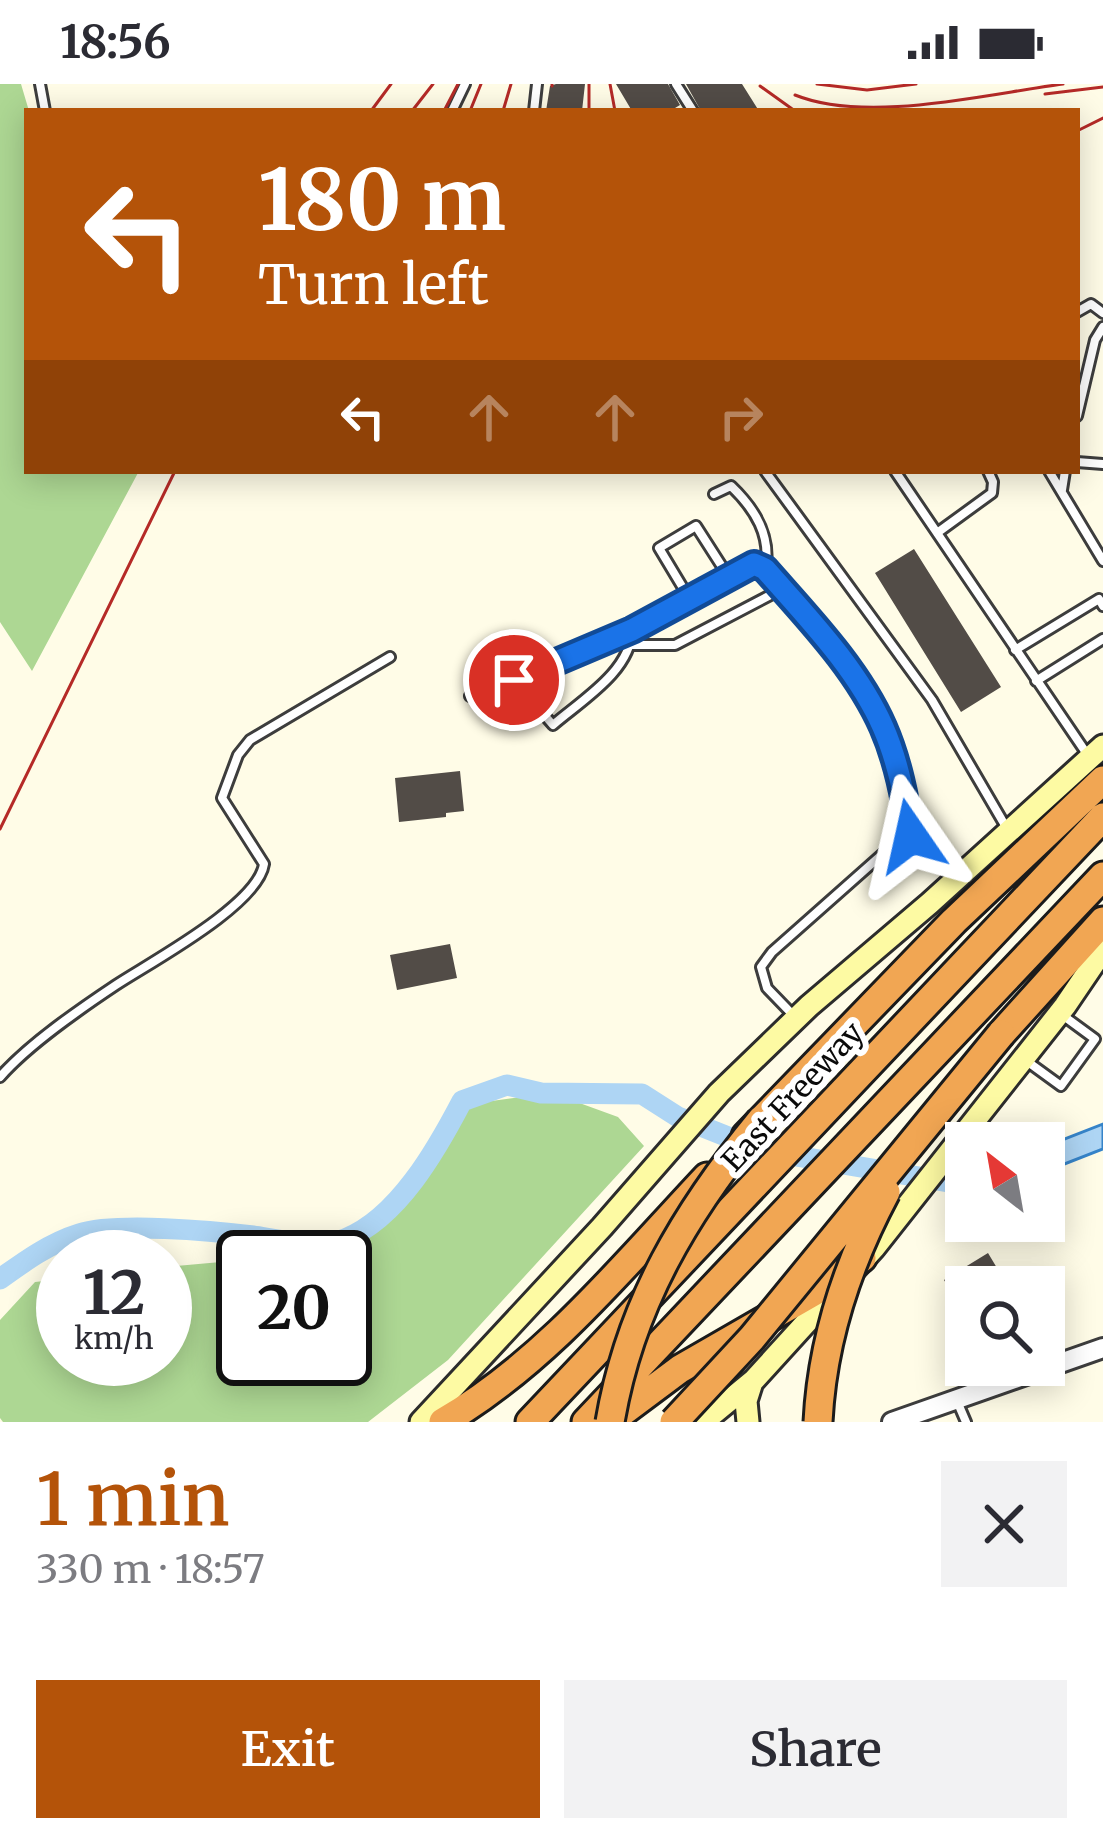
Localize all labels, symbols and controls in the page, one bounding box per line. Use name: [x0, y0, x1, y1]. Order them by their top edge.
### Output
text: 18:56: [60, 14, 171, 70]
text: 180 m: [258, 147, 506, 253]
icon: left: [60, 156, 216, 312]
text: Turn left: [258, 251, 489, 319]
icon: left: [330, 384, 396, 450]
icon: ahead: [456, 384, 522, 450]
icon: ahead: [582, 384, 648, 450]
icon: right: [708, 384, 774, 450]
pin: [463, 629, 565, 731]
icon: arrive: [481, 647, 547, 713]
position arrow: [848, 773, 974, 899]
street label: East Freeway: [713, 1013, 871, 1179]
north arrow: [945, 1122, 1065, 1242]
map controls: [945, 1122, 1065, 1386]
speed limit sign: 20: [216, 1230, 372, 1386]
text: 12: [83, 1255, 145, 1330]
button: search: [945, 1266, 1065, 1386]
text: km/h: [74, 1319, 154, 1357]
text: 1 min: [36, 1454, 230, 1545]
button: close: [941, 1461, 1067, 1587]
text: 330 m · 18:57: [36, 1545, 265, 1594]
button: Exit: [36, 1680, 540, 1818]
button: Share: [564, 1680, 1067, 1818]

